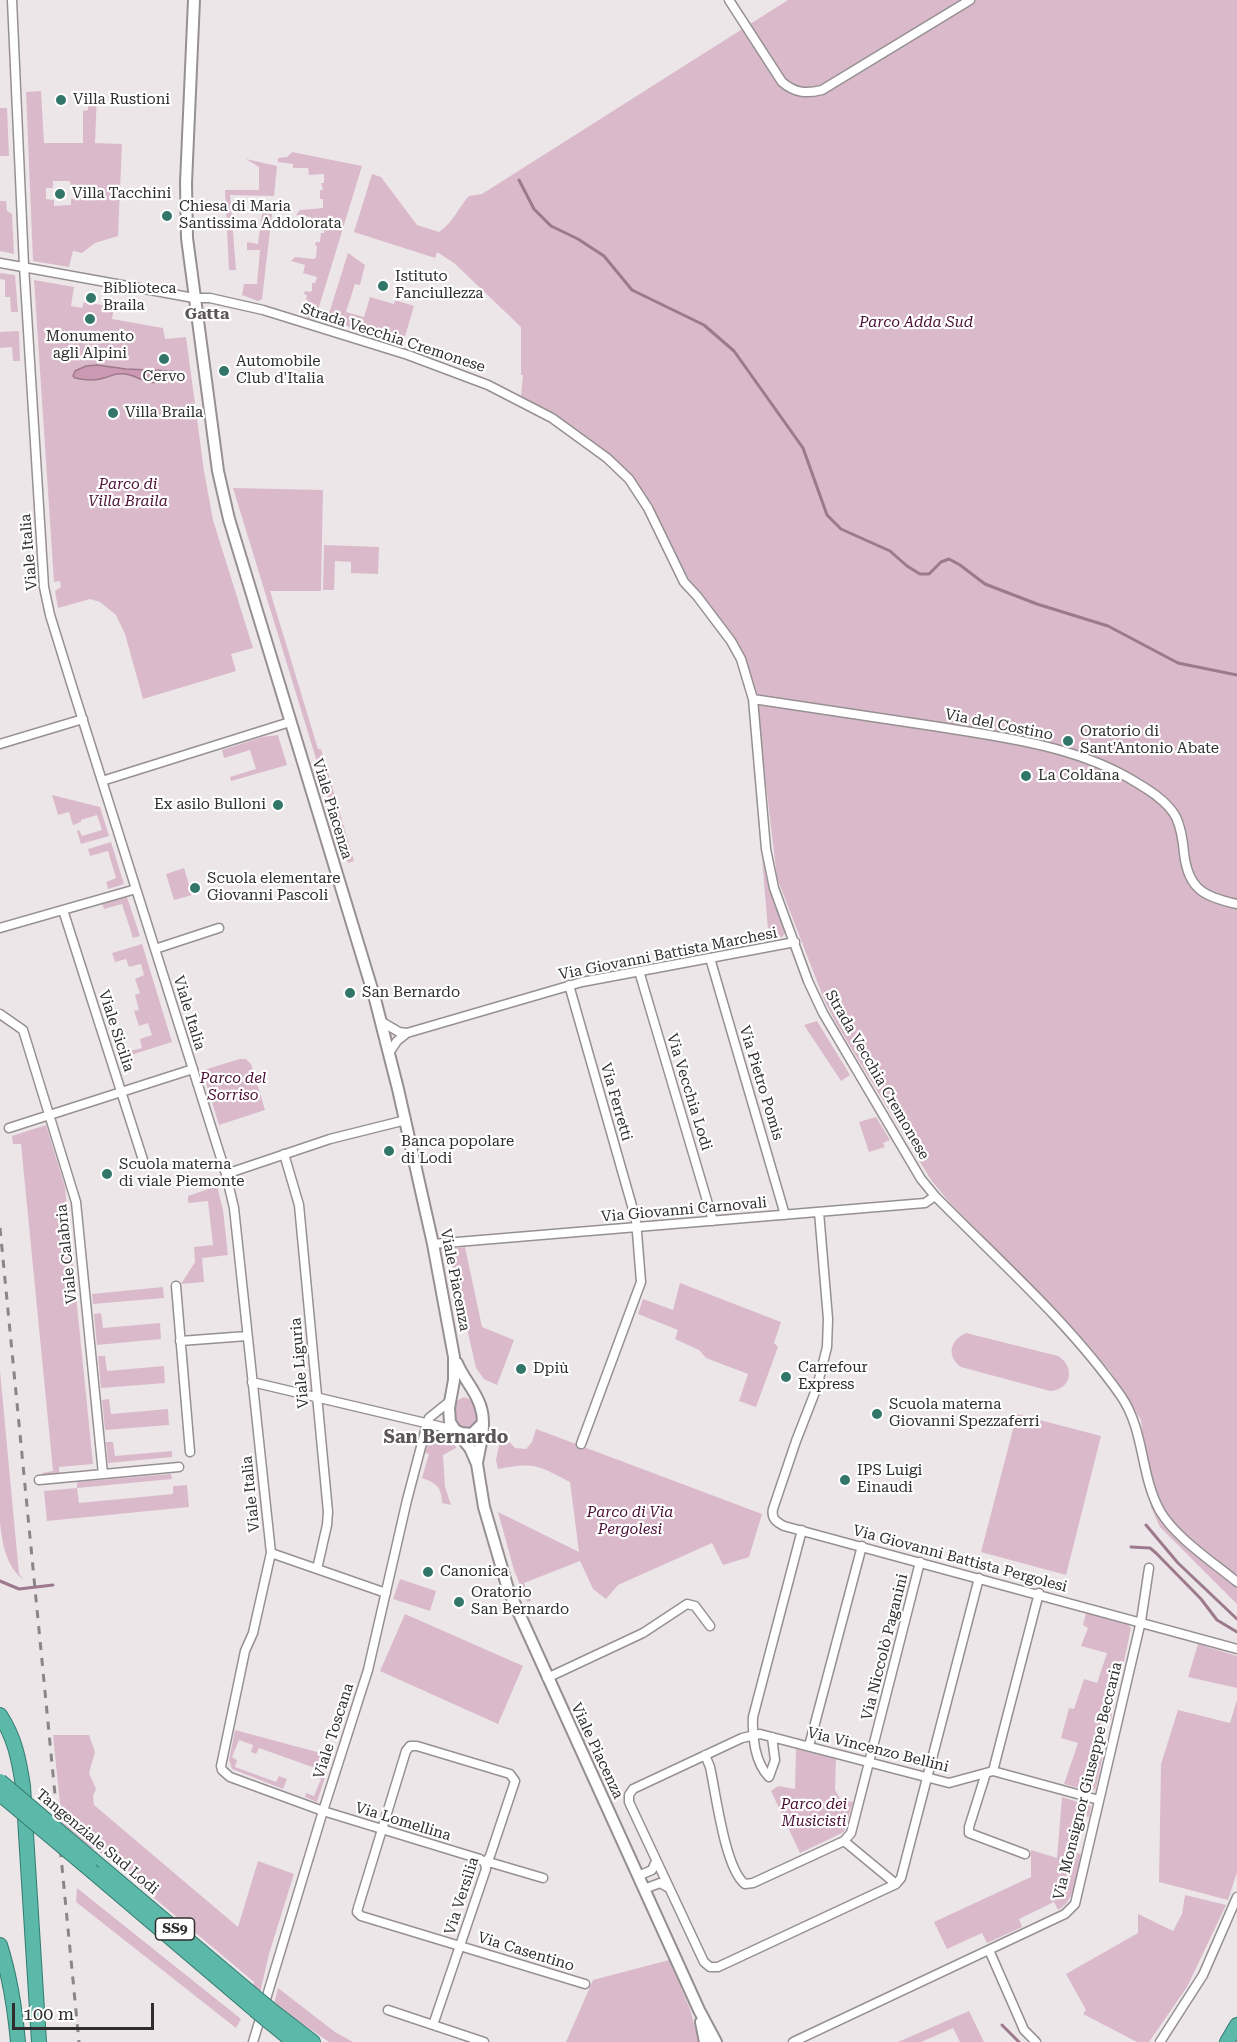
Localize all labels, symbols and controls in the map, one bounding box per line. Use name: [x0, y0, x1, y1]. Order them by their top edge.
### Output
place label: Villa Rustioni: [73, 91, 170, 109]
marker: Villa Rustioni: [54, 93, 68, 107]
place label: Villa Tacchini: [72, 185, 171, 203]
marker: Villa Tacchini: [53, 187, 67, 201]
place label: Chiesa di Maria Santissima Addolorata: [179, 198, 342, 233]
marker: Chiesa di Maria Santissima Addolorata: [160, 209, 174, 223]
place label: Istituto Fanciullezza: [395, 268, 483, 303]
marker: Istituto Fanciullezza: [376, 279, 390, 293]
place label: Biblioteca Braila: [103, 280, 176, 315]
marker: Biblioteca Braila: [84, 291, 98, 305]
street label: Strada Vecchia Cremonese: [299, 300, 487, 376]
district label: Gatta: [185, 304, 229, 324]
marker: Monumento agli Alpini: [83, 312, 97, 326]
park label: Parco Adda Sud: [859, 314, 973, 332]
place label: Monumento agli Alpini: [46, 328, 134, 363]
marker: Cervo: [157, 352, 171, 366]
place label: Automobile Club d'Italia: [236, 353, 324, 388]
marker: Automobile Club d'Italia: [217, 364, 231, 378]
place label: Cervo: [142, 368, 186, 386]
place label: Villa Braila: [125, 404, 203, 422]
marker: Villa Braila: [106, 406, 120, 420]
park label: Parco di Villa Braila: [88, 476, 168, 511]
street label: Viale Italia: [17, 513, 41, 591]
street label: Via del Costino: [943, 706, 1055, 744]
place label: Oratorio di Sant'Antonio Abate: [1080, 723, 1219, 758]
marker: Oratorio di Sant'Antonio Abate: [1061, 734, 1075, 748]
street label: Viale Piacenza: [308, 757, 356, 861]
place label: La Coldana: [1038, 767, 1120, 785]
marker: La Coldana: [1019, 769, 1033, 783]
place label: Ex asilo Bulloni: [154, 796, 266, 814]
marker: Ex asilo Bulloni: [271, 798, 285, 812]
place label: Scuola elementare Giovanni Pascoli: [207, 870, 341, 905]
marker: Scuola elementare Giovanni Pascoli: [188, 881, 202, 895]
street label: Via Giovanni Battista Marchesi: [557, 924, 779, 984]
street label: Viale Italia: [169, 974, 209, 1052]
place label: San Bernardo: [362, 984, 460, 1002]
marker: San Bernardo: [343, 986, 357, 1000]
street label: Strada Vecchia Cremonese: [821, 987, 933, 1163]
street label: Viale Sicilia: [94, 988, 138, 1074]
street label: Via Pietro Pomis: [735, 1024, 787, 1142]
street label: Via Vecchia Lodi: [663, 1031, 715, 1153]
street label: Via Ferretti: [596, 1061, 636, 1143]
park label: Parco del Sorriso: [200, 1070, 266, 1105]
place label: Banca popolare di Lodi: [401, 1133, 514, 1168]
marker: Banca popolare di Lodi: [382, 1144, 396, 1158]
place label: Scuola materna di viale Piemonte: [119, 1156, 244, 1191]
marker: Scuola materna di viale Piemonte: [100, 1167, 114, 1181]
street label: Via Giovanni Carnovali: [600, 1194, 768, 1226]
street label: Viale Calabria: [53, 1203, 81, 1305]
street label: Viale Piacenza: [436, 1227, 474, 1333]
street label: Viale Liguria: [287, 1317, 313, 1409]
place label: Carrefour Express: [798, 1359, 868, 1394]
place label: Dpiù: [533, 1360, 569, 1378]
marker: Dpiù: [514, 1362, 528, 1376]
marker: Carrefour Express: [779, 1370, 793, 1384]
place label: Scuola materna Giovanni Spezzaferri: [889, 1396, 1039, 1431]
marker: Scuola materna Giovanni Spezzaferri: [870, 1407, 884, 1421]
district label: San Bernardo: [384, 1427, 508, 1449]
street label: Viale Italia: [238, 1455, 264, 1533]
place label: IPS Luigi Einaudi: [857, 1462, 922, 1497]
marker: IPS Luigi Einaudi: [838, 1473, 852, 1487]
park label: Parco di Via Pergolesi: [587, 1504, 673, 1539]
street label: Via Giovanni Battista Pergolesi: [851, 1522, 1069, 1596]
place label: Canonica: [440, 1563, 509, 1581]
marker: Canonica: [421, 1565, 435, 1579]
street label: Via Niccolò Paganini: [858, 1572, 912, 1722]
place label: Oratorio San Bernardo: [471, 1584, 569, 1619]
marker: Oratorio San Bernardo: [452, 1595, 466, 1609]
street label: Via Monsignor Giuseppe Beccaria: [1050, 1660, 1126, 1902]
street label: Viale Toscana: [310, 1681, 358, 1781]
street label: Viale Piacenza: [567, 1700, 627, 1802]
street label: Via Vincenzo Bellini: [805, 1724, 951, 1776]
street label: Tangenziale Sud Lodi: [32, 1785, 162, 1899]
park label: Parco dei Musicisti: [781, 1796, 847, 1831]
street label: Via Lomellina: [353, 1799, 453, 1845]
street label: Via Versilia: [441, 1855, 483, 1937]
road number: SS9: [156, 1918, 195, 1940]
street label: Via Casentino: [475, 1929, 577, 1975]
scale bar: [15, 1991, 158, 2029]
text: 100 m: [23, 2003, 74, 2024]

